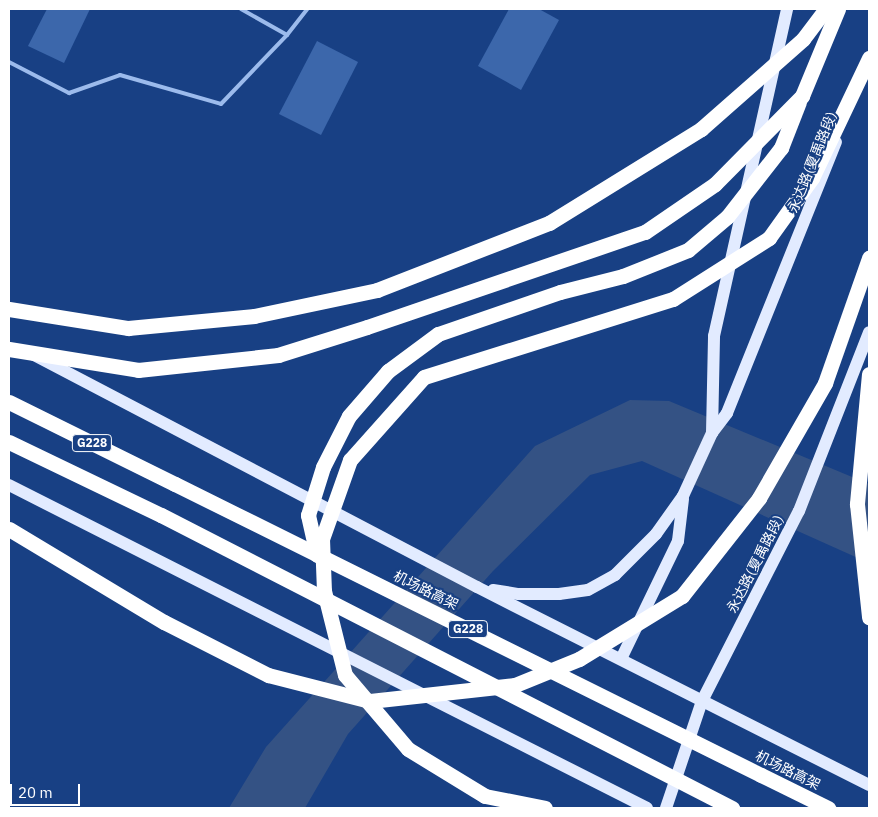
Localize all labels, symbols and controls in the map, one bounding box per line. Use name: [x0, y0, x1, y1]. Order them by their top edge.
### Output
street label: 永达路(夏禹路段): [784, 109, 840, 215]
road number: G228: [71, 433, 113, 452]
street label: 永达路(夏禹路段): [723, 512, 787, 616]
street label: 机场路高架: [391, 567, 461, 613]
road number: G228: [447, 620, 489, 638]
street label: 机场路高架: [753, 747, 823, 793]
scale bar: [12, 774, 82, 806]
text: 20 m: [18, 783, 53, 802]

